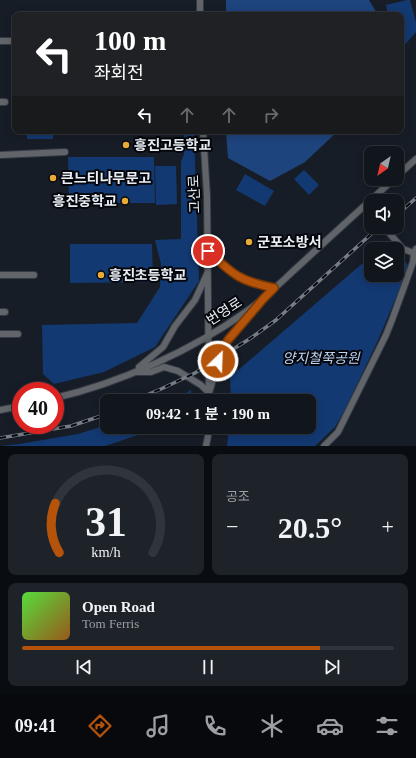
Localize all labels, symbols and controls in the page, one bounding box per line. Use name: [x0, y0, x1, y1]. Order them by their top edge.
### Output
text: 100 m: [94, 25, 166, 56]
icon: left: [28, 28, 80, 80]
text: 좌회전: [94, 63, 144, 83]
icon: left: [134, 104, 156, 126]
icon: ahead: [176, 104, 198, 126]
icon: ahead: [218, 104, 240, 126]
icon: right: [260, 104, 282, 126]
place label: 흥진고등학교: [134, 137, 211, 153]
marker: 흥진고등학교: [121, 140, 131, 150]
north arrow: [364, 146, 404, 186]
map controls: [364, 146, 404, 282]
place label: 큰느티나무문고: [61, 171, 151, 186]
marker: 큰느티나무문고: [48, 173, 58, 183]
street label: 고산로: [186, 174, 203, 214]
place label: 흥진중학교: [53, 193, 117, 209]
button: sound: [364, 194, 404, 234]
marker: 흥진중학교: [120, 196, 130, 206]
pin: [191, 234, 225, 268]
place label: 군포소방서: [257, 235, 321, 250]
marker: 군포소방서: [244, 237, 254, 247]
icon: arrive: [197, 240, 219, 262]
button: layers: [364, 242, 404, 282]
place label: 흥진초등학교: [109, 267, 186, 283]
marker: 흥진초등학교: [96, 270, 106, 280]
street label: 번영로: [204, 295, 245, 328]
position arrow: [197, 340, 239, 382]
park label: 양지철쭉공원: [282, 351, 361, 366]
speed limit sign: 40: [12, 382, 64, 434]
text: 09:42 · 1 분 · 190 m: [146, 406, 270, 422]
text: 공조: [226, 489, 250, 504]
text: 31: [85, 498, 127, 544]
text: 20.5°: [278, 511, 342, 544]
text: −: [226, 514, 238, 539]
text: +: [382, 514, 394, 539]
text: km/h: [91, 543, 121, 559]
text: Open Road: [82, 599, 155, 615]
text: Tom Ferris: [82, 616, 139, 631]
icon: previous: [73, 656, 95, 678]
icon: pause: [197, 656, 219, 678]
icon: next: [321, 656, 343, 678]
icon: directions: [86, 712, 114, 740]
icon: music: [144, 712, 172, 740]
icon: phone: [201, 712, 229, 740]
icon: climate: [258, 712, 286, 740]
icon: car: [316, 712, 344, 740]
icon: filters: [373, 712, 401, 740]
text: 09:41: [15, 716, 57, 736]

